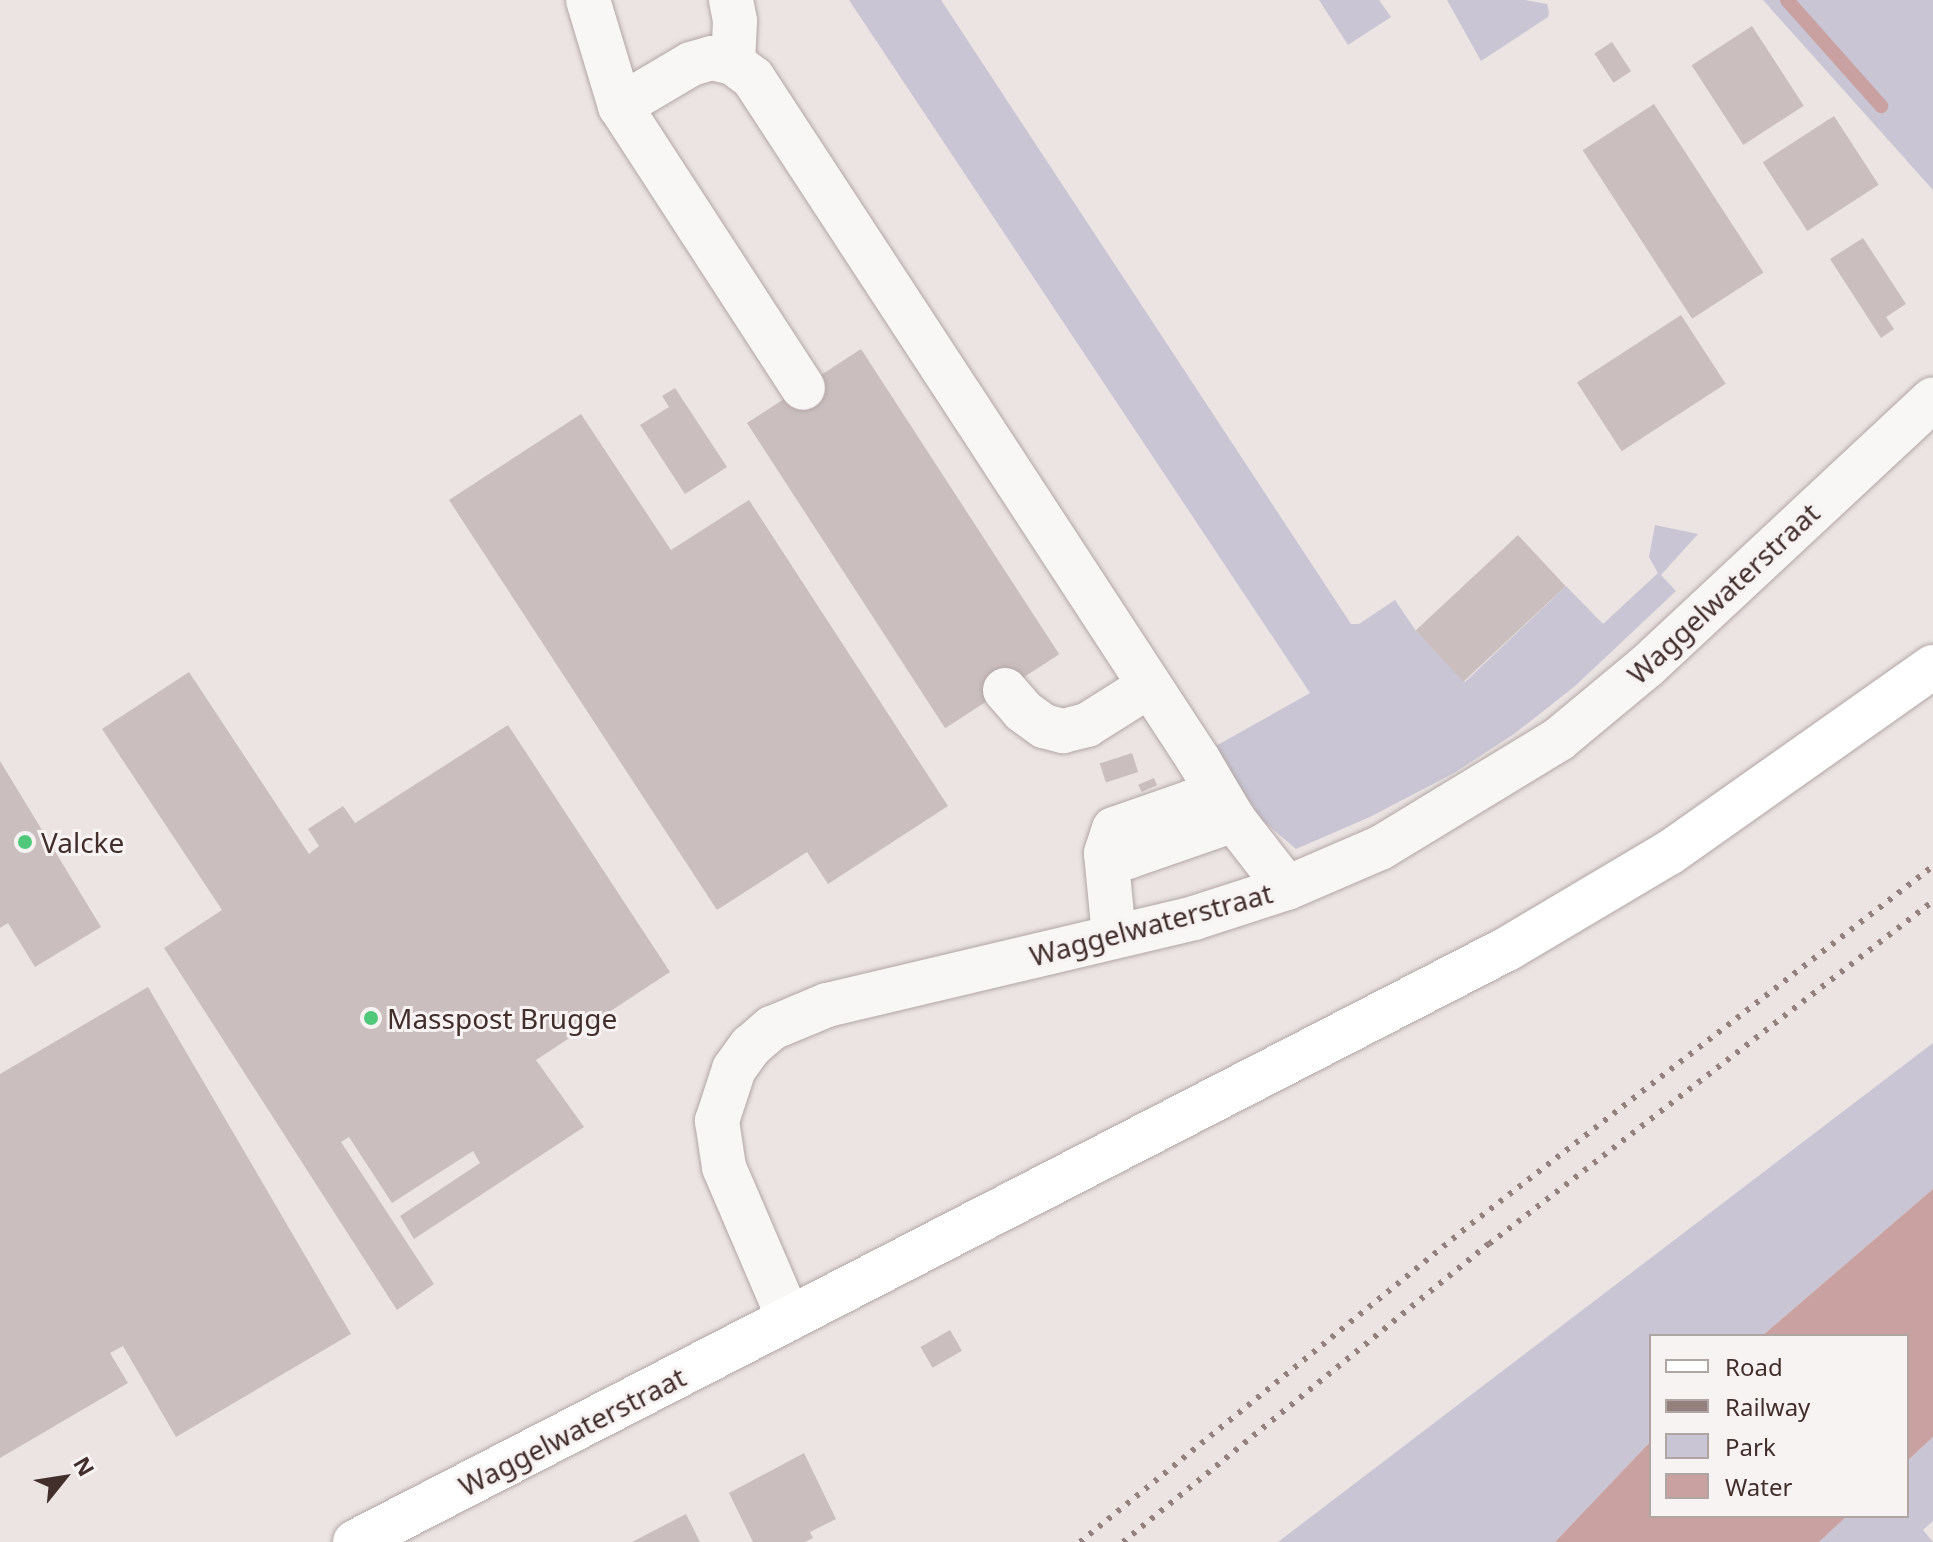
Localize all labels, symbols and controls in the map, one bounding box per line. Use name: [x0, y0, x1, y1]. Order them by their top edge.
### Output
street label: Waggelwaterstraat: [1620, 496, 1826, 690]
place label: Valcke: [41, 825, 124, 859]
marker: Valcke: [16, 833, 34, 851]
street label: Waggelwaterstraat: [1026, 875, 1276, 973]
place label: Masspost Brugge: [387, 1001, 617, 1035]
marker: Masspost Brugge: [362, 1009, 380, 1027]
legend: [1649, 1334, 1909, 1518]
text: Road: [1725, 1350, 1783, 1383]
street label: Waggelwaterstraat: [453, 1359, 691, 1503]
text: Railway: [1725, 1390, 1810, 1423]
text: Park: [1725, 1430, 1776, 1463]
north arrow: [24, 1438, 104, 1518]
text: N: [67, 1451, 102, 1481]
text: Water: [1725, 1470, 1792, 1503]

